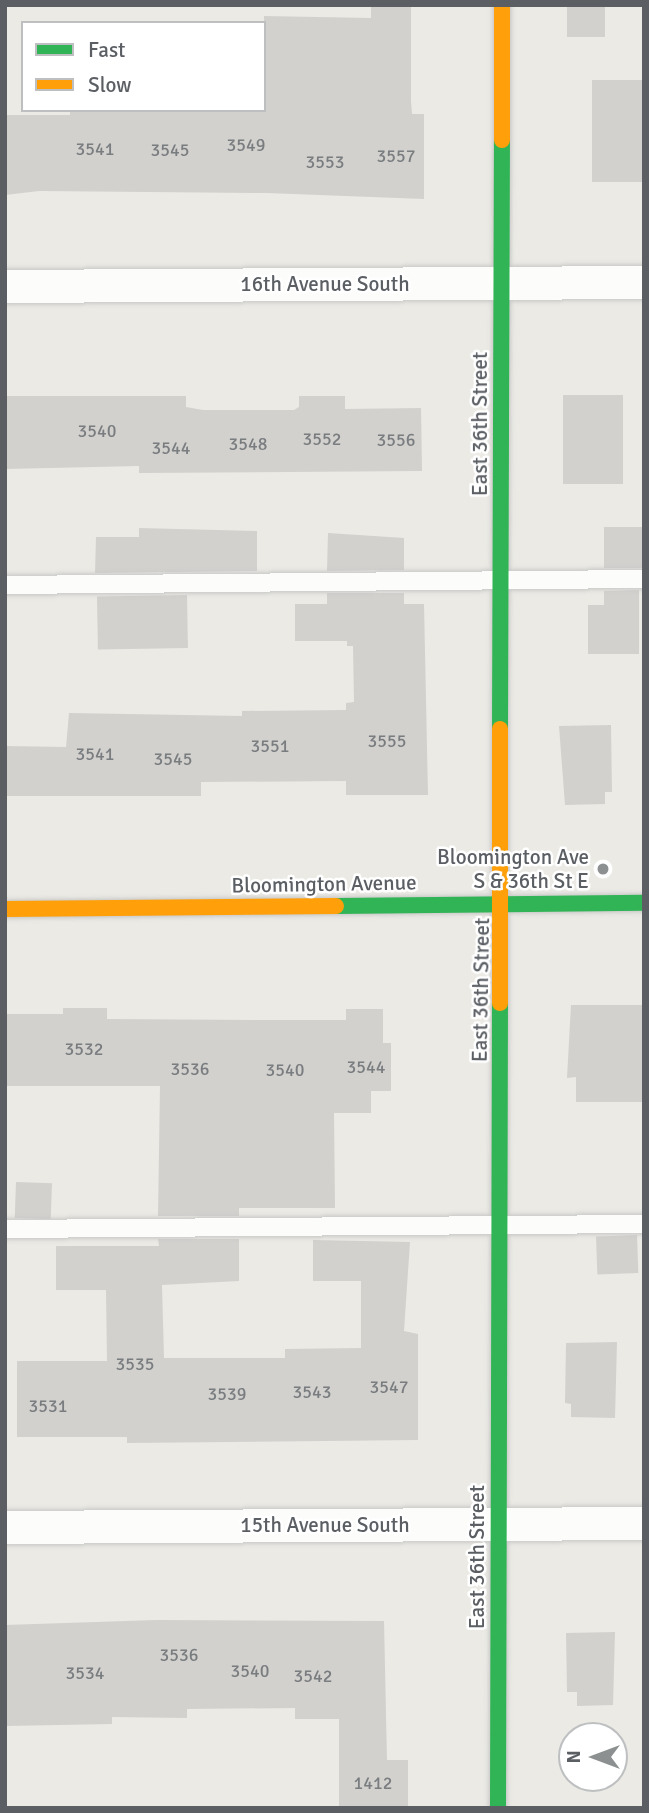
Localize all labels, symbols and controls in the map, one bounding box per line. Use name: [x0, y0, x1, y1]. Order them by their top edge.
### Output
legend: [21, 21, 266, 112]
text: Fast: [88, 37, 125, 63]
text: Slow: [88, 72, 132, 98]
house number: 3549: [227, 134, 265, 156]
house number: 3541: [76, 138, 114, 160]
house number: 3545: [151, 139, 189, 161]
house number: 3557: [377, 145, 415, 167]
house number: 3553: [306, 151, 344, 173]
street label: 16th Avenue South: [240, 271, 410, 297]
street label: East 36th Street: [467, 352, 493, 496]
house number: 3540: [78, 420, 116, 442]
house number: 3552: [303, 428, 341, 450]
house number: 3556: [377, 429, 415, 451]
house number: 3548: [229, 433, 267, 455]
house number: 3544: [152, 437, 190, 459]
house number: 3555: [368, 730, 406, 752]
house number: 3551: [251, 735, 289, 757]
house number: 3541: [76, 743, 114, 765]
house number: 3545: [154, 748, 192, 770]
place label: Bloomington Ave S & 36th St E: [437, 844, 589, 894]
marker: Bloomington Ave S & 36th St E: [595, 861, 611, 877]
street label: Bloomington Avenue: [231, 870, 417, 898]
street label: East 36th Street: [467, 918, 495, 1062]
house number: 3532: [65, 1038, 103, 1060]
house number: 3544: [347, 1056, 385, 1078]
house number: 3536: [171, 1058, 209, 1080]
house number: 3540: [266, 1059, 304, 1081]
house number: 3535: [116, 1353, 154, 1375]
house number: 3547: [370, 1376, 408, 1398]
house number: 3543: [293, 1381, 331, 1403]
house number: 3539: [208, 1383, 246, 1405]
house number: 3531: [29, 1395, 67, 1417]
street label: East 36th Street: [464, 1485, 490, 1629]
street label: 15th Avenue South: [240, 1512, 410, 1538]
house number: 3536: [160, 1644, 198, 1666]
house number: 3540: [231, 1660, 269, 1682]
house number: 3534: [66, 1662, 104, 1684]
house number: 3542: [294, 1665, 332, 1687]
north arrow: [558, 1722, 628, 1792]
text: N: [562, 1750, 586, 1764]
house number: 1412: [354, 1772, 392, 1794]

